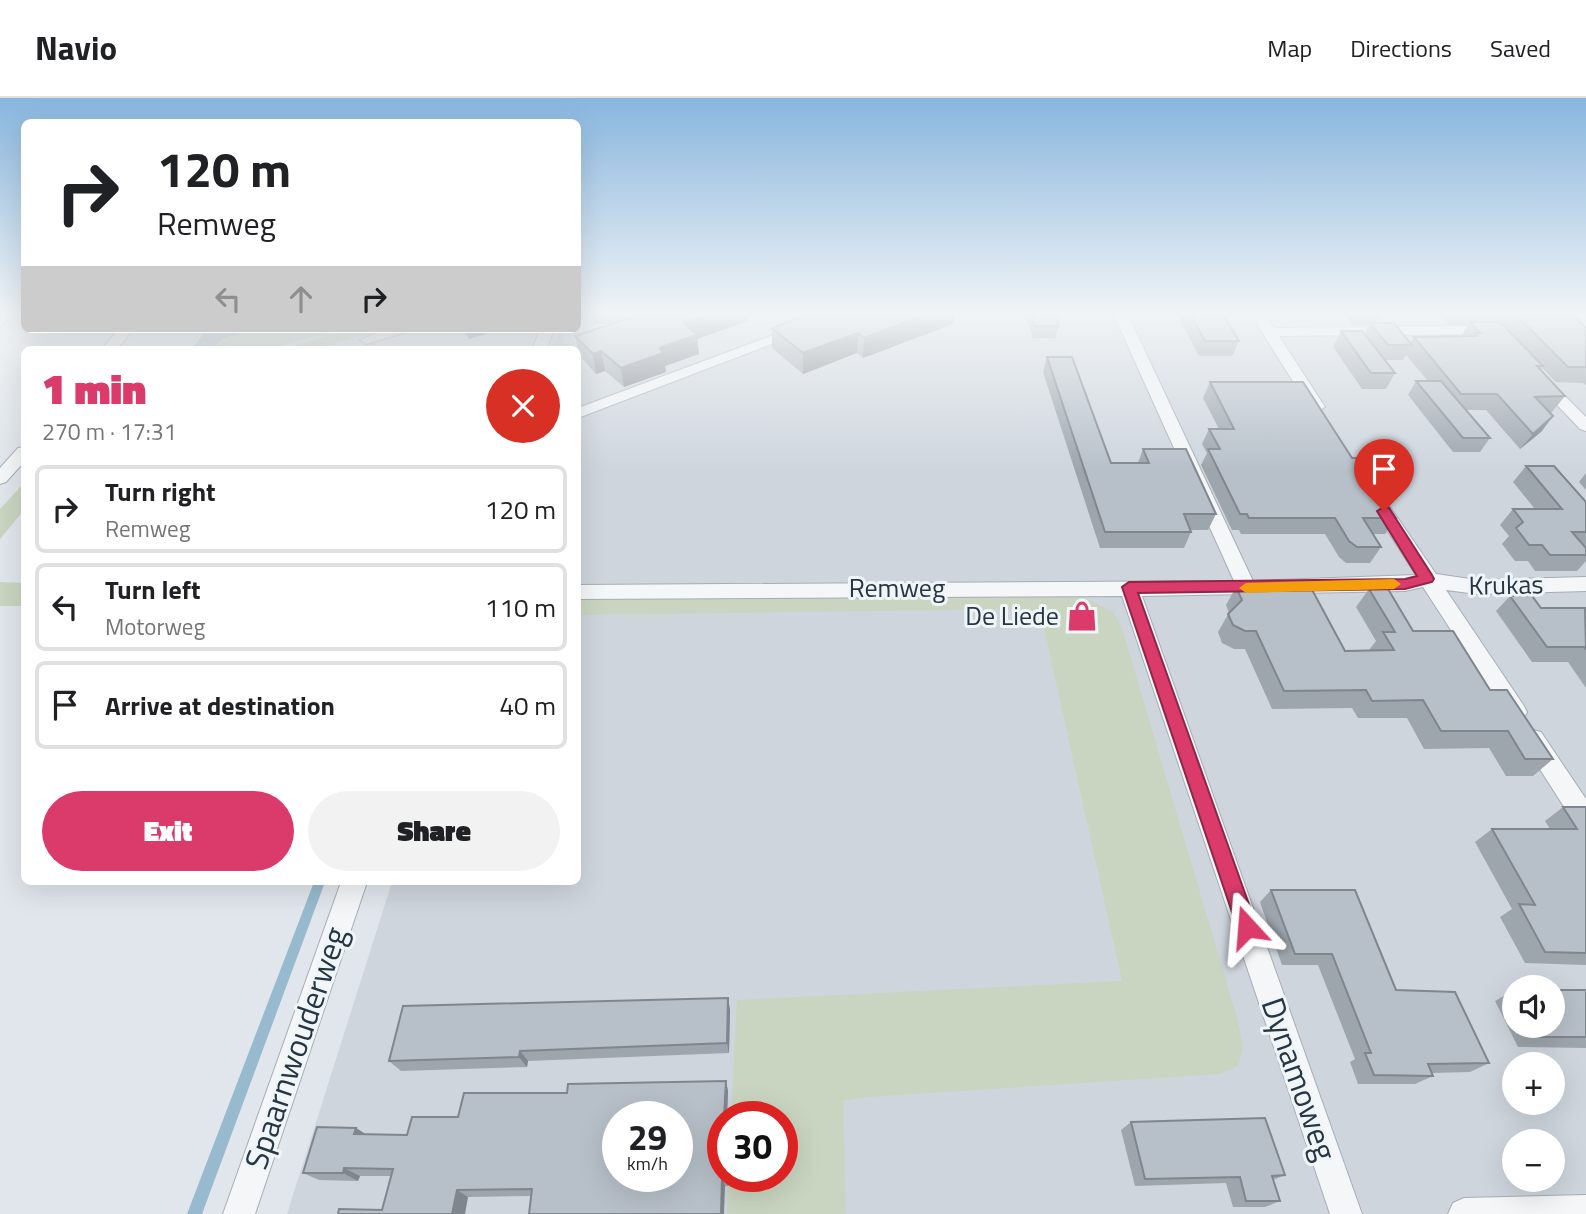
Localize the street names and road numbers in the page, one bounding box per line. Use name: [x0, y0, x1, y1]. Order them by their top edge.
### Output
street label: Krukas: [1468, 564, 1544, 605]
street label: Remweg: [849, 568, 945, 607]
street label: Spaarnwouderweg: [231, 920, 359, 1175]
street label: Dynamoweg: [1250, 991, 1350, 1167]

